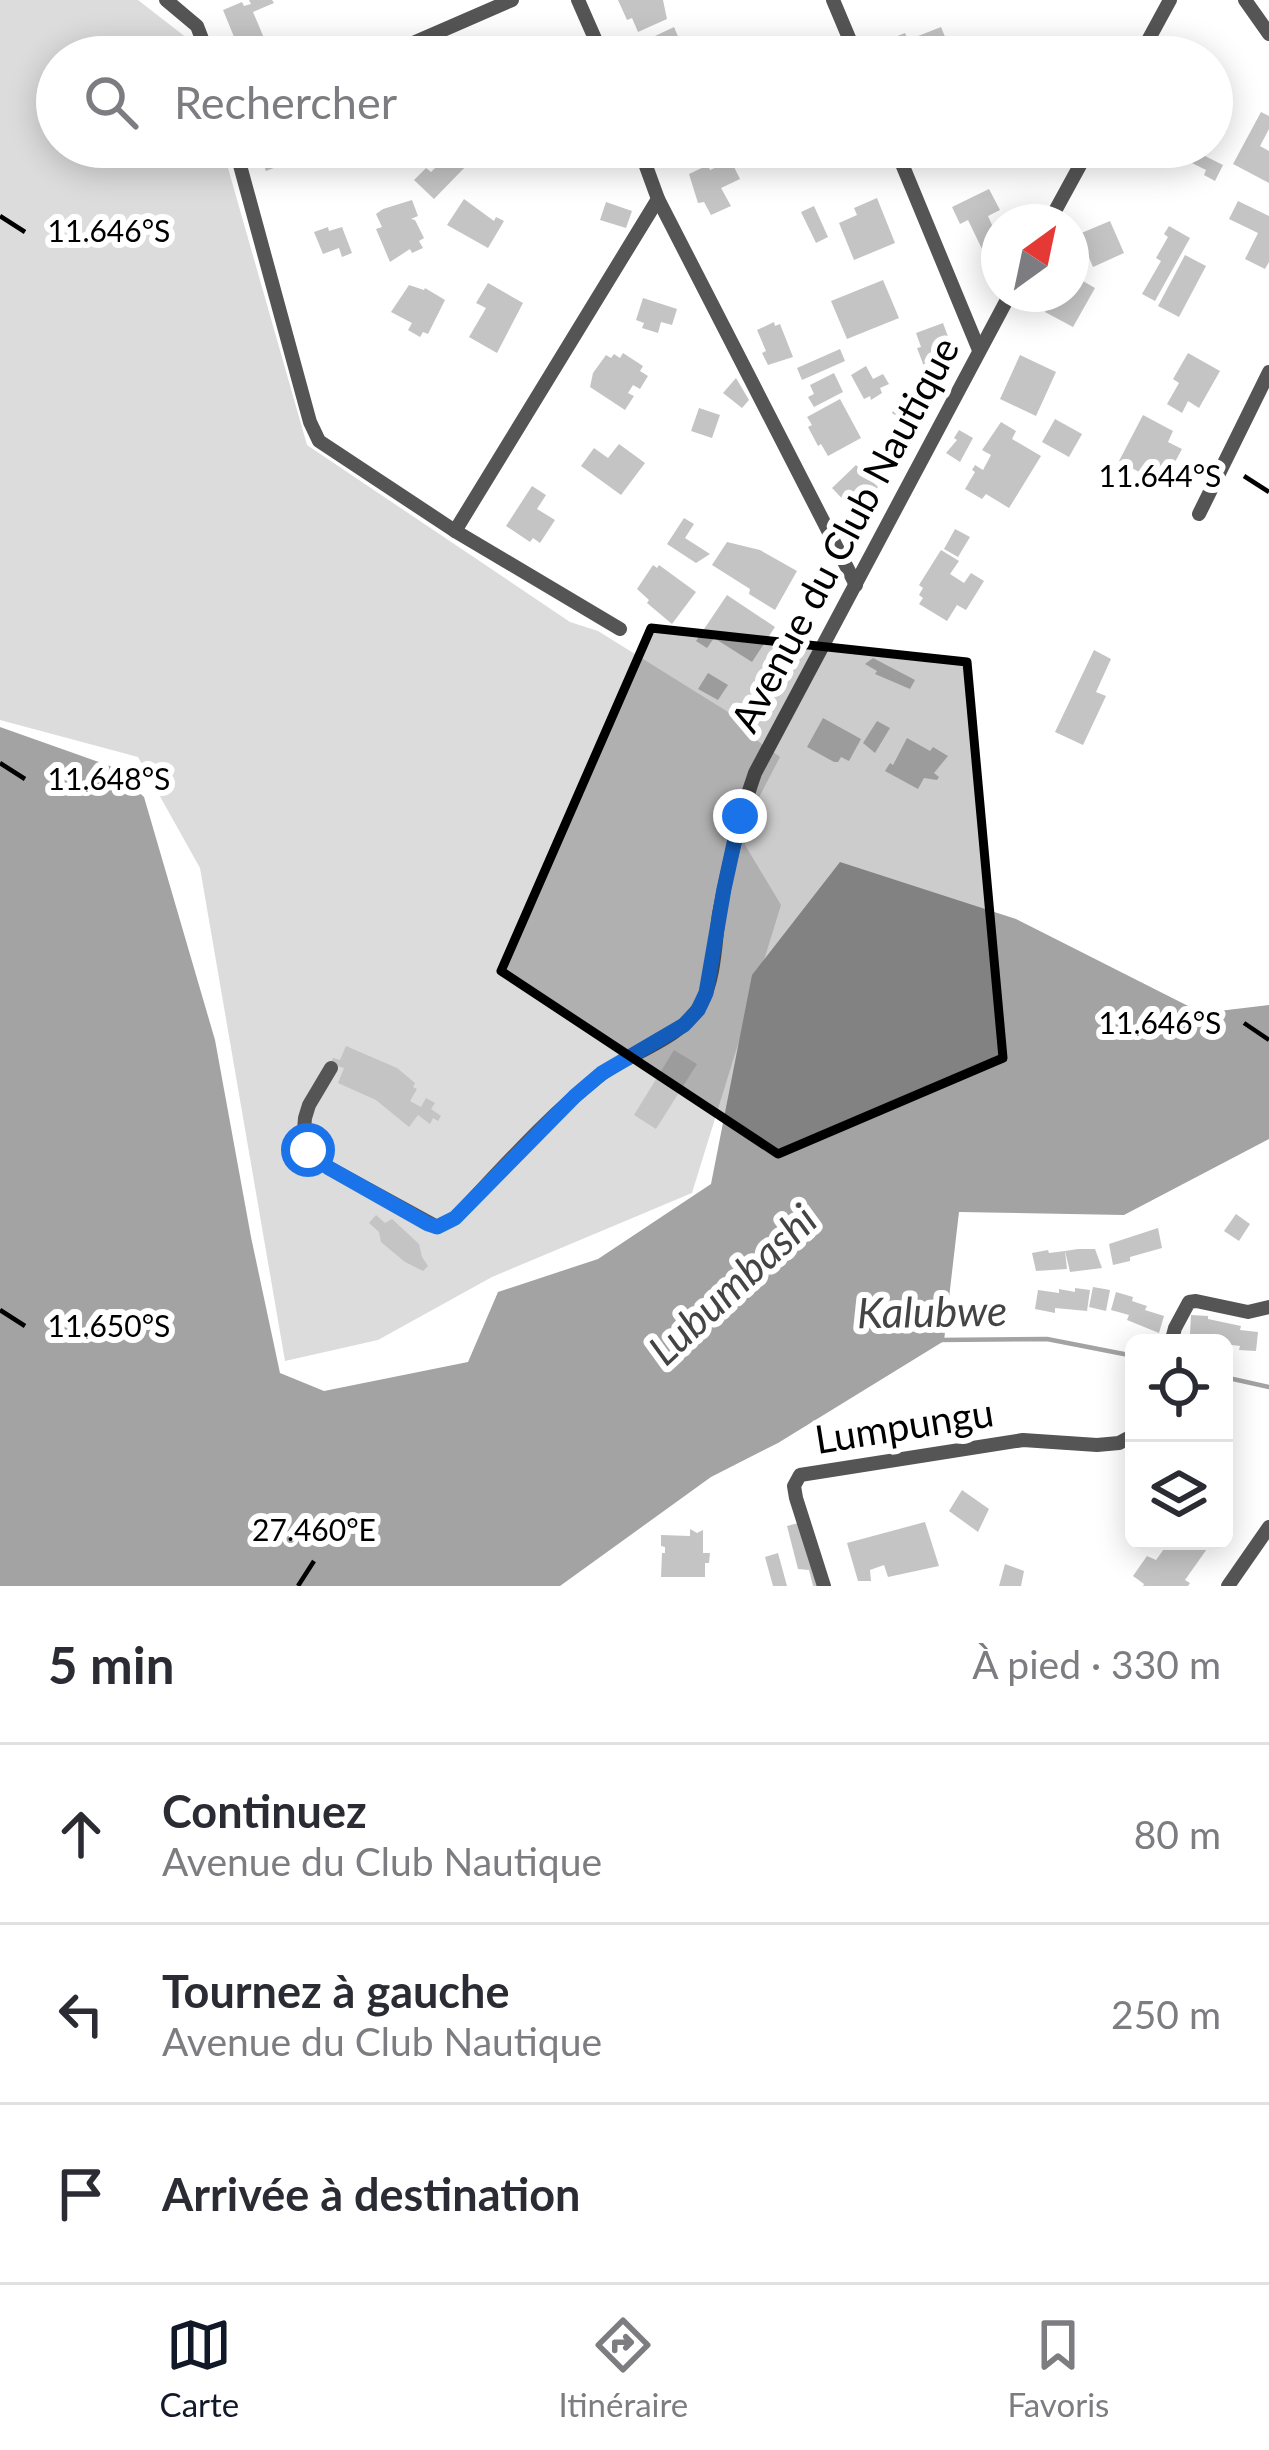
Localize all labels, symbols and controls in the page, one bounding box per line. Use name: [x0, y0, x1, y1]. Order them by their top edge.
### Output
search box: [36, 36, 1233, 168]
icon: search: [78, 69, 144, 135]
text: Rechercher: [174, 75, 397, 129]
north arrow: [981, 204, 1089, 312]
text: 11.646°S: [48, 212, 170, 248]
street label: Avenue du Club Nautique: [720, 329, 968, 739]
text: 11.644°S: [1099, 457, 1221, 493]
text: 11.648°S: [48, 760, 170, 796]
route end: [713, 789, 767, 843]
text: 11.646°S: [1099, 1004, 1221, 1040]
route start: [281, 1123, 335, 1177]
water label: Lubumbashi: [638, 1194, 826, 1374]
water label: Kalubwe: [856, 1285, 1008, 1337]
text: 11.650°S: [48, 1307, 170, 1343]
map controls: [1125, 1334, 1233, 1550]
button: locate: [1125, 1334, 1233, 1442]
street label: Lumpungu: [811, 1388, 997, 1462]
button: layers: [1125, 1442, 1233, 1550]
text: 27.460°E: [252, 1511, 376, 1547]
text: 5 min: [48, 1634, 174, 1695]
text: À pied · 330 m: [972, 1641, 1221, 1687]
text: Continuez: [162, 1784, 367, 1838]
icon: ahead: [48, 1801, 114, 1867]
text: 80 m: [1134, 1811, 1221, 1857]
text: Avenue du Club Nautique: [162, 1838, 602, 1884]
text: Tournez à gauche: [162, 1964, 509, 2018]
icon: left: [48, 1981, 114, 2047]
text: 250 m: [1111, 1991, 1221, 2037]
text: Avenue du Club Nautique: [162, 2018, 602, 2064]
icon: arrive: [48, 2161, 114, 2227]
text: Arrivée à destination: [162, 2167, 580, 2221]
tab: Carte: [160, 2312, 239, 2424]
tab: Itinéraire: [558, 2312, 688, 2424]
tab: Favoris: [1007, 2312, 1109, 2424]

